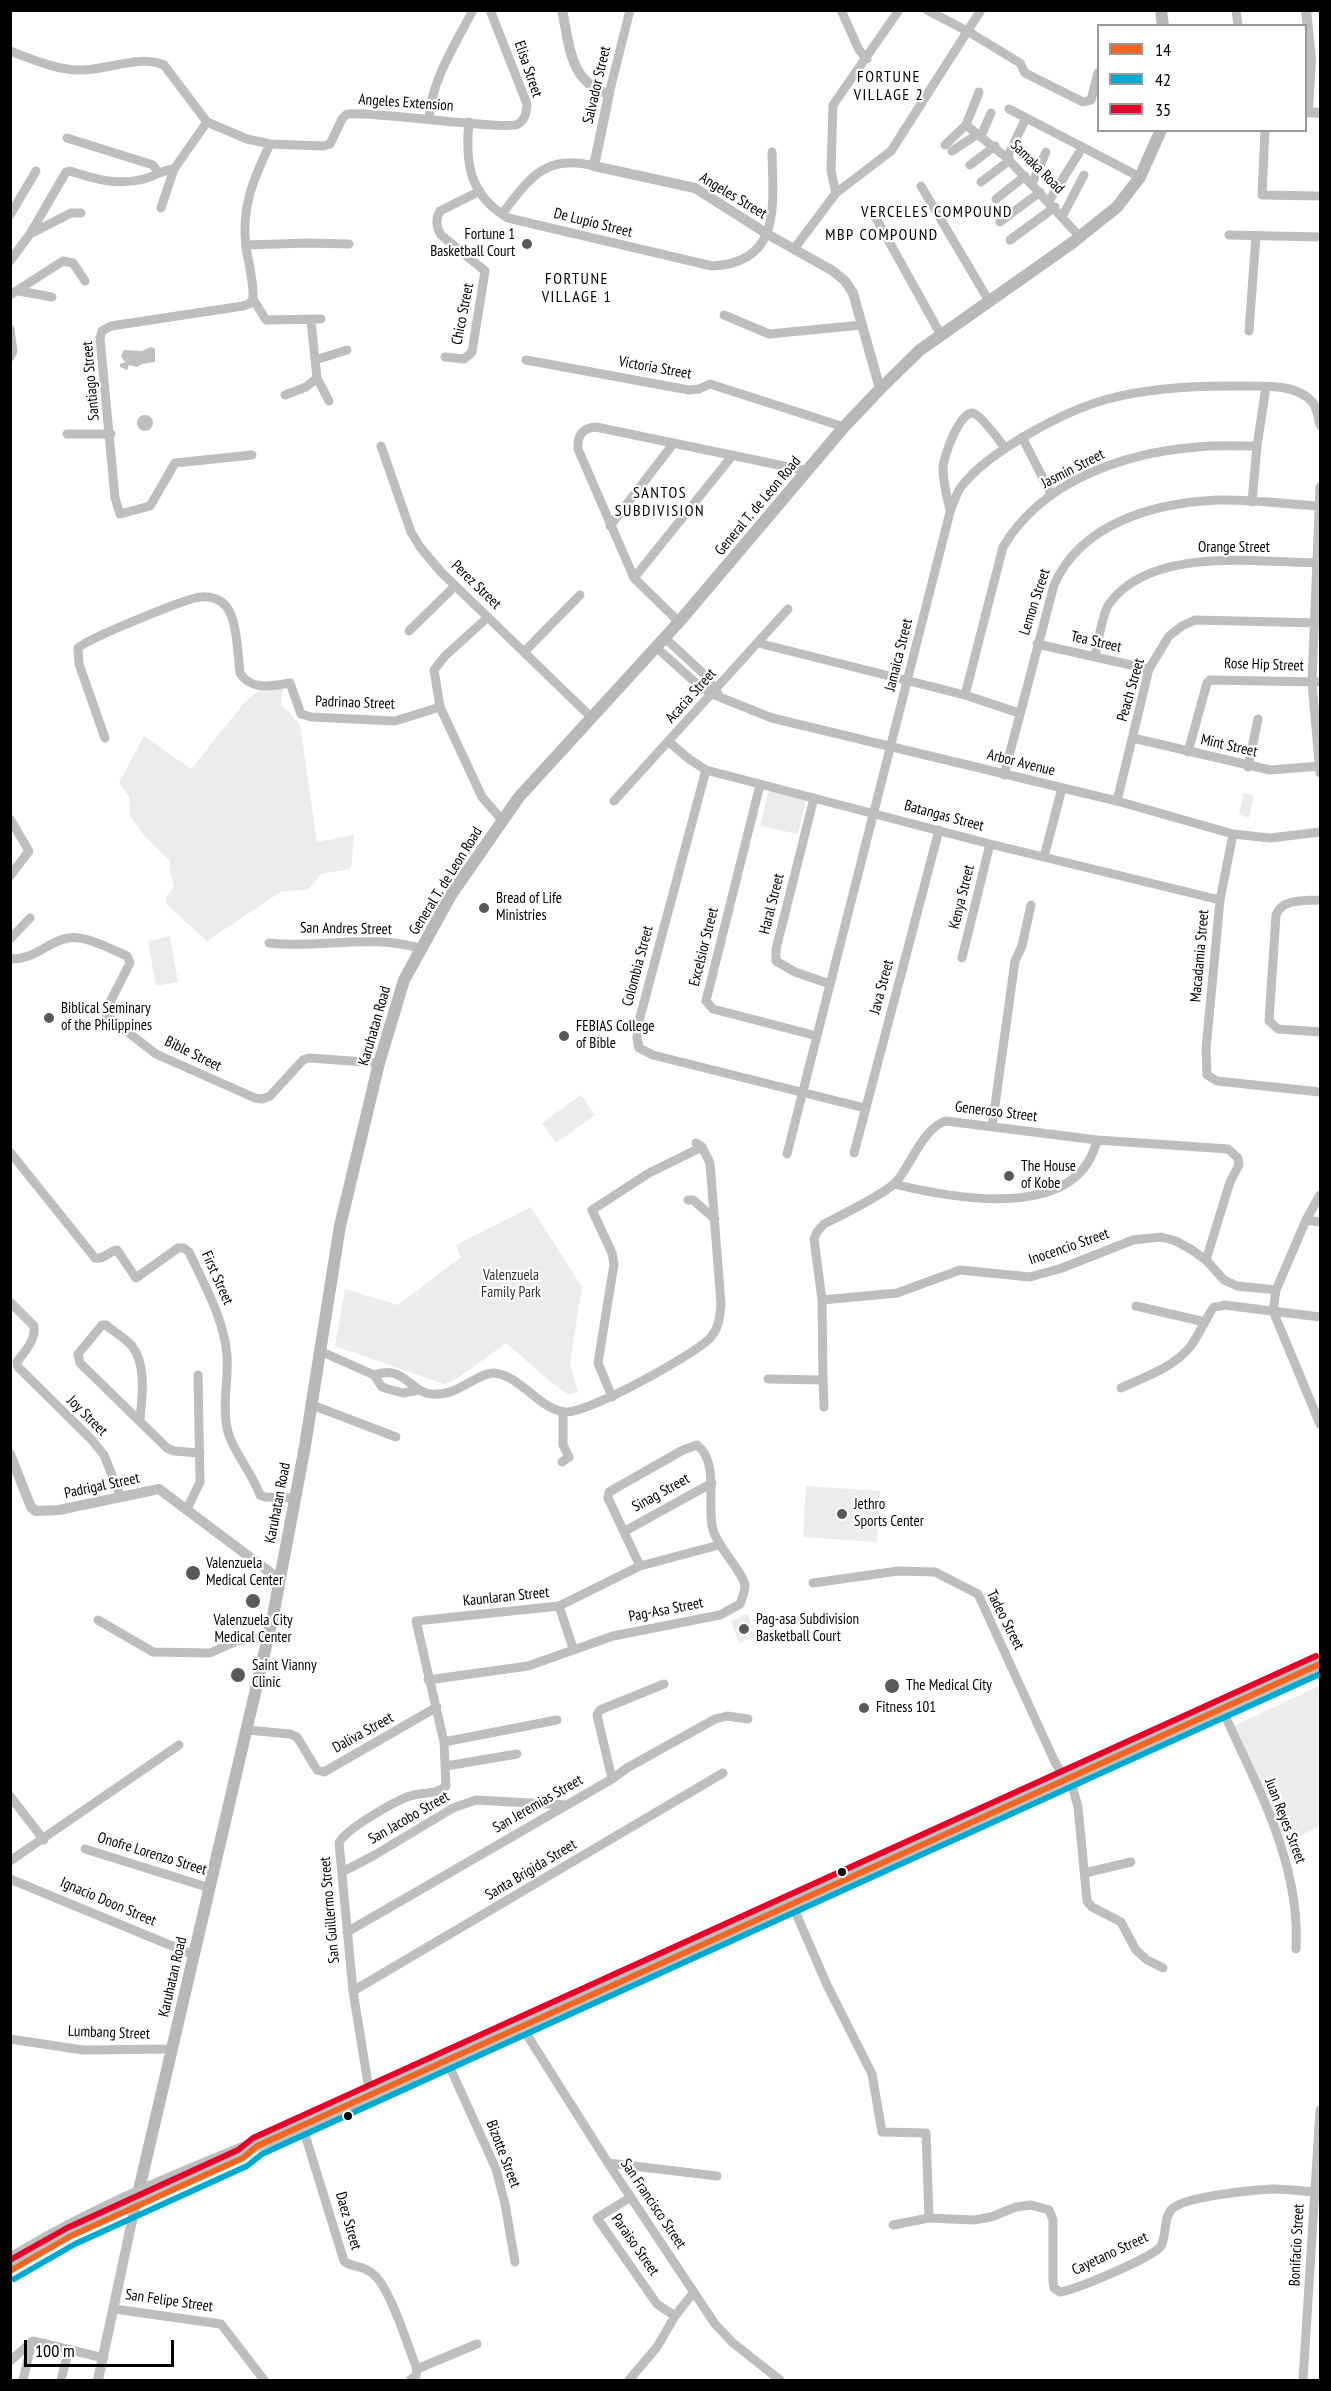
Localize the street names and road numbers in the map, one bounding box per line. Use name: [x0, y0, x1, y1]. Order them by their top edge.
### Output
street label: Elisa Street: [510, 38, 546, 100]
street label: Salvador Street: [579, 44, 615, 126]
street label: Angeles Extension: [358, 91, 454, 115]
street label: Samaka Road: [1006, 136, 1068, 198]
street label: Angeles Street: [696, 169, 770, 223]
street label: De Lupio Street: [552, 205, 634, 241]
street label: Chico Street: [448, 282, 478, 346]
street label: Santiago Street: [79, 341, 103, 421]
street label: Victoria Street: [617, 353, 693, 383]
street label: Jasmin Street: [1038, 445, 1108, 493]
street label: General T. de Leon Road: [711, 453, 805, 559]
street label: Orange Street: [1198, 539, 1270, 557]
street label: Perez Street: [447, 557, 505, 613]
street label: Lemon Street: [1016, 566, 1054, 638]
street label: Jamaica Street: [881, 617, 917, 693]
street label: Tea Street: [1069, 627, 1123, 657]
street label: Rose Hip Street: [1224, 655, 1304, 675]
street label: Peach Street: [1113, 656, 1149, 724]
street label: Acacia Street: [662, 665, 720, 727]
street label: Padrinao Street: [315, 693, 395, 713]
street label: Mint Street: [1199, 731, 1259, 761]
street label: Arbor Avenue: [985, 746, 1057, 780]
street label: Batangas Street: [902, 797, 986, 835]
street label: General T. de Leon Road: [406, 824, 486, 938]
street label: Kenya Street: [945, 863, 979, 931]
street label: Haral Street: [756, 872, 788, 936]
street label: Excelsior Street: [686, 906, 722, 988]
street label: Macadamia Street: [1187, 909, 1213, 1003]
street label: San Andres Street: [300, 919, 392, 939]
street label: Colombia Street: [619, 924, 657, 1008]
street label: Java Street: [866, 958, 898, 1016]
street label: Karuhatan Road: [355, 984, 395, 1068]
street label: Bible Street: [162, 1033, 224, 1075]
street label: Generoso Street: [954, 1098, 1038, 1126]
street label: Inocencio Street: [1026, 1225, 1112, 1269]
street label: First Street: [197, 1248, 237, 1308]
street label: Joy Street: [63, 1392, 111, 1440]
street label: Karuhatan Road: [261, 1461, 295, 1545]
street label: Padrigal Street: [63, 1469, 141, 1503]
street label: Sinag Street: [629, 1470, 693, 1516]
street label: Kaunlaran Street: [462, 1584, 550, 1610]
street label: Tadeo Street: [982, 1587, 1028, 1653]
street label: Pag-Asa Street: [627, 1594, 705, 1626]
street label: Daliva Street: [329, 1709, 397, 1757]
street label: San Jeremias Street: [490, 1771, 586, 1837]
street label: Juan Reyes Street: [1261, 1776, 1309, 1866]
street label: San Jacobo Street: [365, 1788, 453, 1848]
street label: Onofre Lorenzo Street: [95, 1829, 209, 1879]
street label: Santa Brigida Street: [482, 1836, 580, 1904]
street label: San Guillermo Street: [316, 1856, 344, 1964]
street label: Ignacio Doon Street: [57, 1874, 159, 1930]
street label: Karuhatan Road: [155, 1935, 191, 2019]
street label: Lumbang Street: [68, 2023, 150, 2043]
street label: Bizotte Street: [482, 2118, 524, 2190]
street label: San Francisco Street: [616, 2156, 690, 2252]
street label: Daez Street: [331, 2190, 365, 2252]
street label: Bonifacio Street: [1286, 2203, 1308, 2287]
street label: Paraiso Street: [607, 2211, 663, 2279]
street label: Cayetano Street: [1069, 2229, 1151, 2279]
street label: San Felipe Street: [124, 2286, 214, 2316]

